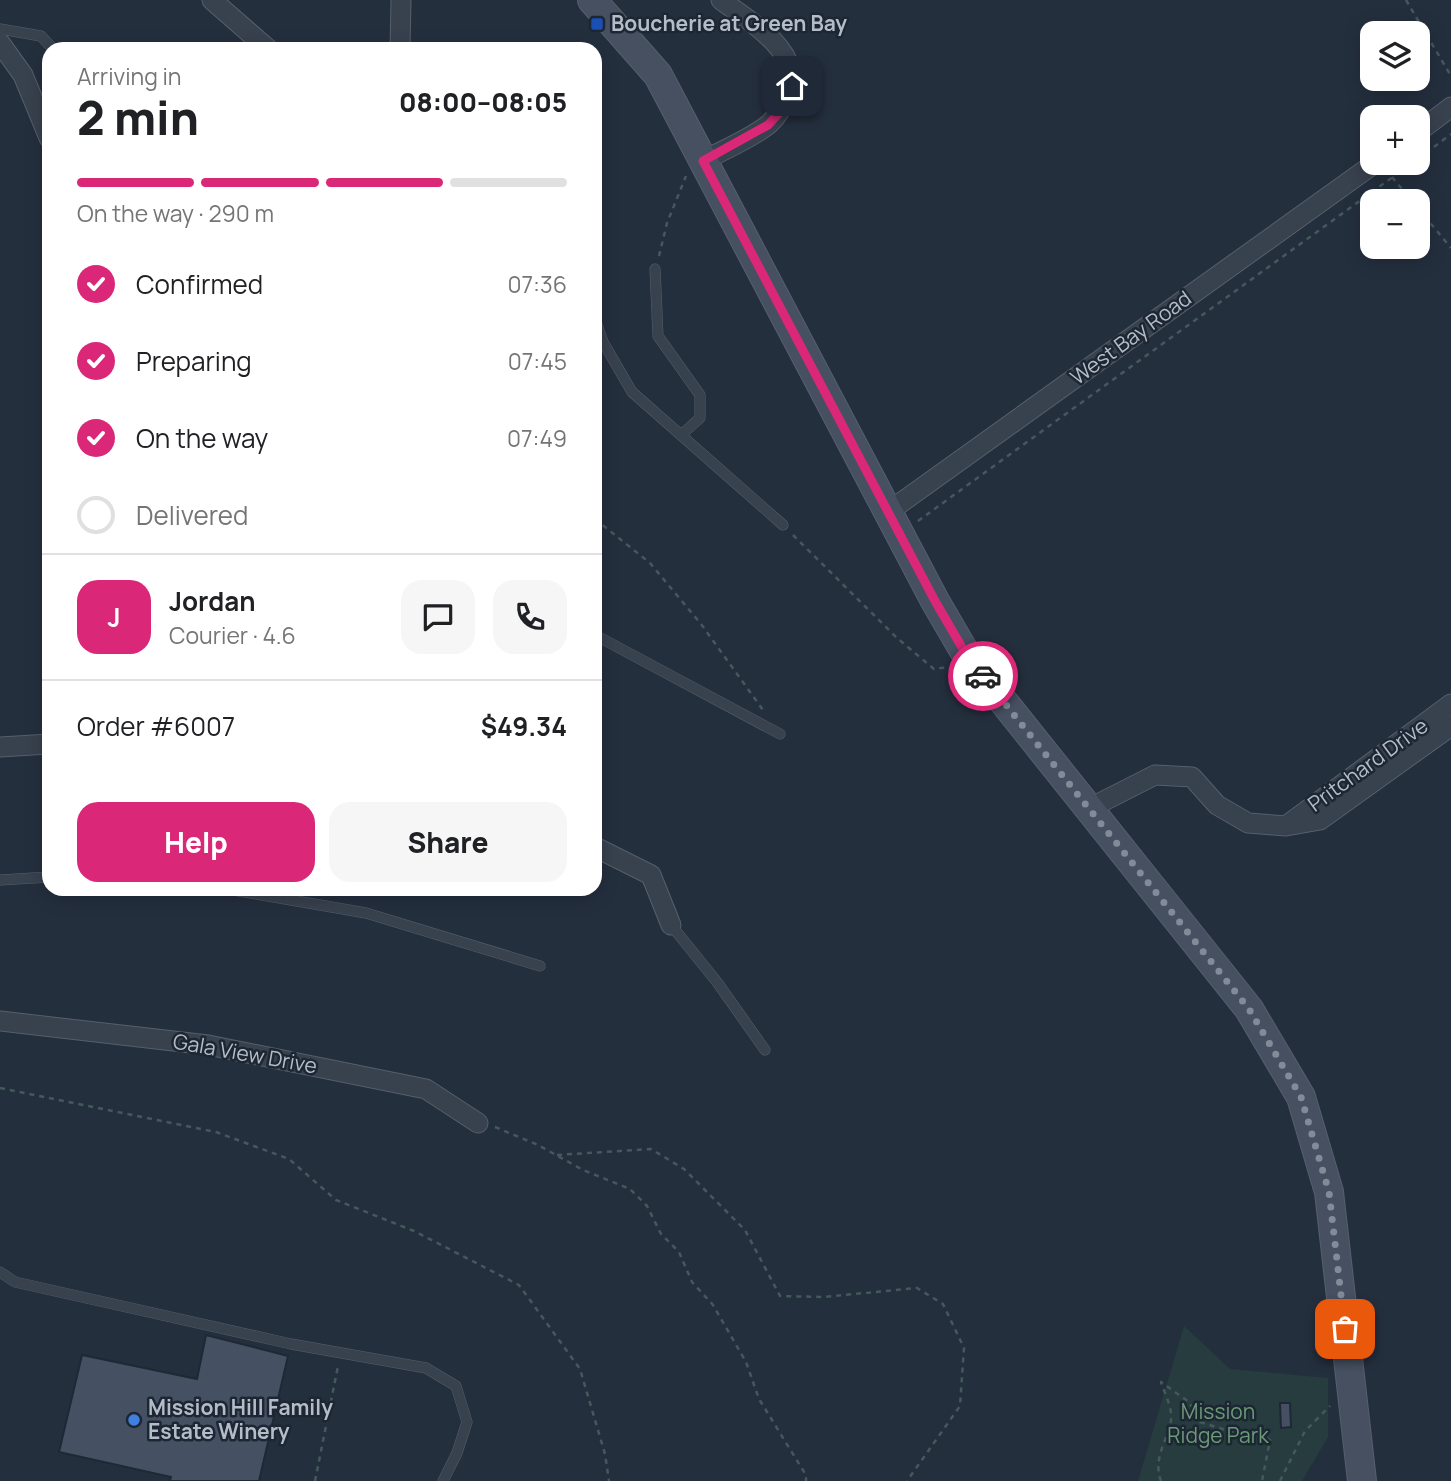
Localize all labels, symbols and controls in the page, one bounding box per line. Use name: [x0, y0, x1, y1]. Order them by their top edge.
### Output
place label: Boucherie at Green Bay: [611, 9, 847, 37]
marker: Boucherie at Green Bay: [589, 16, 605, 32]
map controls: [1360, 21, 1430, 259]
button: layers: [1360, 21, 1430, 91]
pin: [762, 56, 822, 116]
text: Arriving in: [77, 60, 182, 92]
icon: home: [773, 67, 811, 105]
text: 08:00–08:05: [399, 84, 567, 120]
text: 2 min: [77, 86, 199, 149]
button: +: [1360, 105, 1430, 175]
button: −: [1360, 189, 1430, 259]
text: On the way · 290 m: [77, 197, 274, 229]
icon: check: [77, 265, 115, 303]
text: Confirmed: [136, 266, 263, 302]
text: 07:36: [508, 268, 567, 300]
street label: West Bay Road: [1064, 284, 1197, 391]
icon: check: [77, 342, 115, 380]
text: Preparing: [136, 343, 252, 379]
text: 07:45: [508, 345, 567, 377]
icon: check: [77, 419, 115, 457]
text: On the way: [136, 420, 268, 456]
text: 07:49: [507, 422, 567, 454]
text: Delivered: [136, 497, 248, 533]
button: chat: [401, 580, 475, 654]
button: phone: [493, 580, 567, 654]
text: Jordan: [169, 583, 255, 619]
text: J: [107, 599, 121, 635]
text: Courier · 4.6: [169, 619, 296, 651]
courier: [948, 641, 1018, 711]
icon: car: [964, 657, 1002, 695]
text: Order #6007: [77, 708, 235, 744]
text: $49.34: [481, 708, 567, 744]
street label: Pritchard Drive: [1302, 711, 1433, 817]
button: Help: [77, 802, 315, 882]
button: Share: [329, 802, 567, 882]
street label: Gala View Drive: [171, 1027, 319, 1079]
pin: [1315, 1299, 1375, 1359]
icon: bag: [1326, 1310, 1364, 1348]
place label: Mission Hill Family Estate Winery: [148, 1393, 333, 1445]
park label: Mission Ridge Park: [1167, 1397, 1269, 1449]
marker: Mission Hill Family Estate Winery: [126, 1412, 142, 1428]

